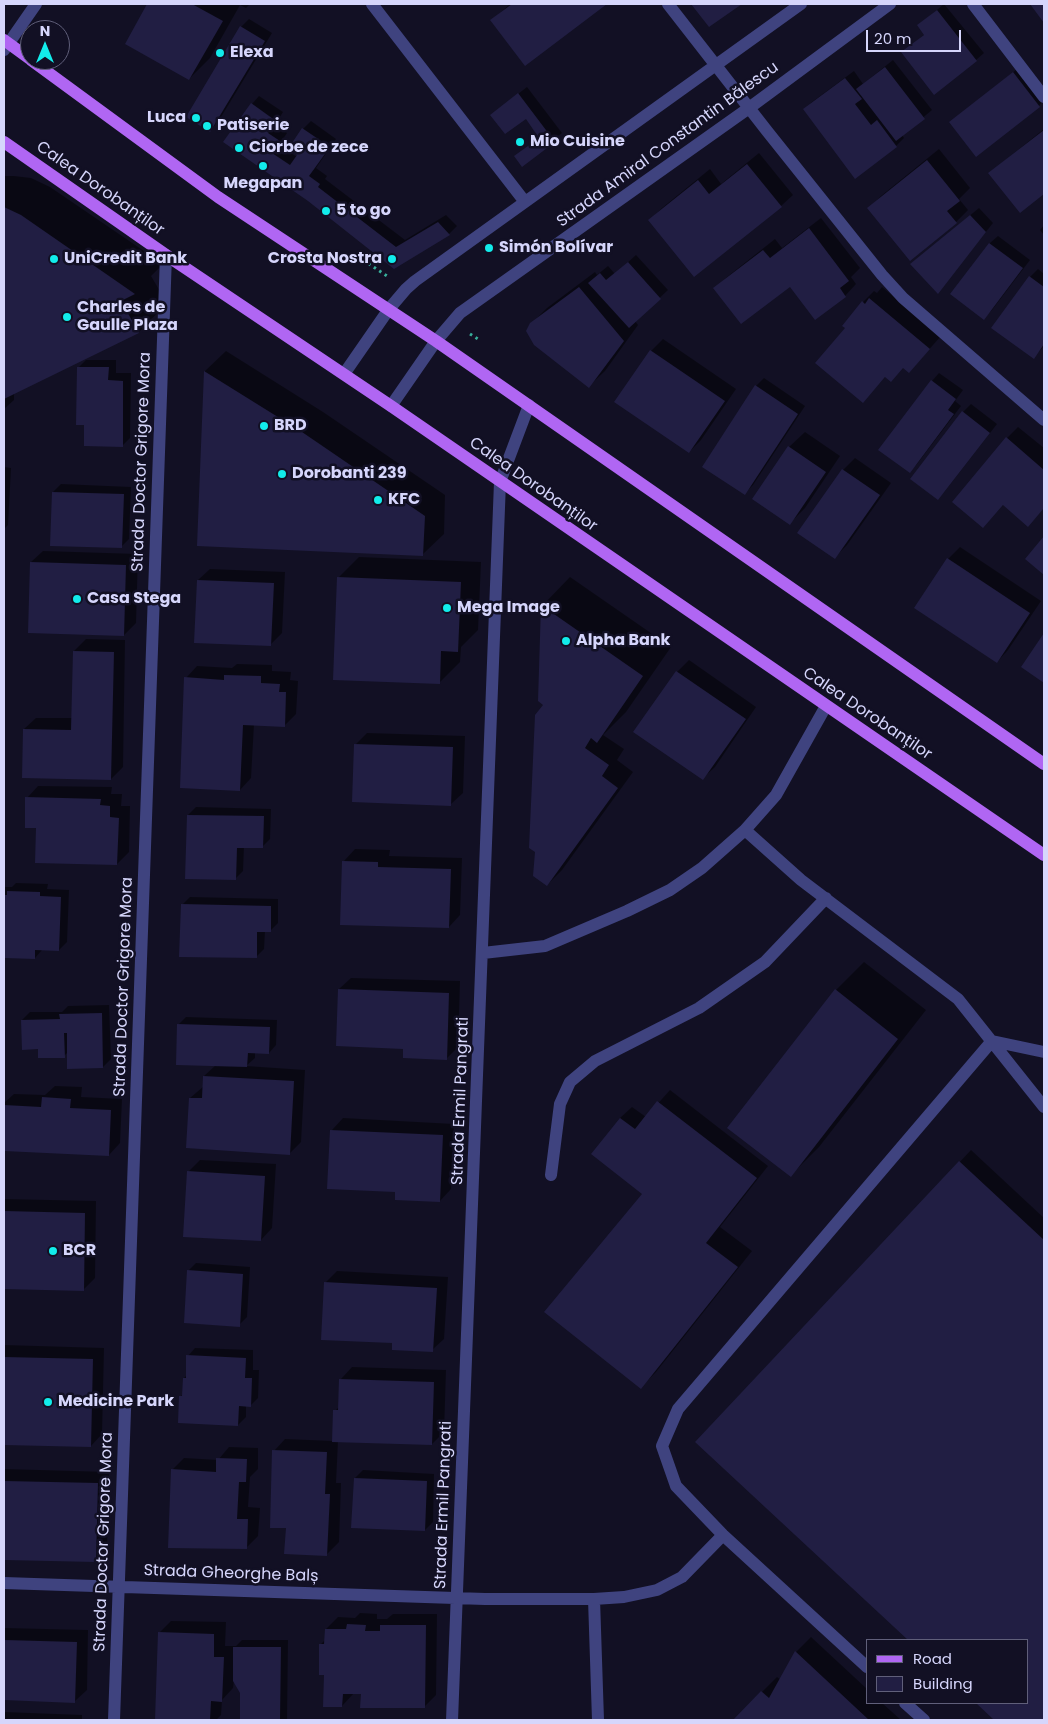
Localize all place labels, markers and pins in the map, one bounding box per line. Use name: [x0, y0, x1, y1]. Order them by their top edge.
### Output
place label: Elexa: [230, 43, 274, 63]
marker: Elexa: [214, 47, 226, 59]
place label: Luca: [147, 108, 186, 128]
marker: Luca: [190, 112, 202, 124]
place label: Patiserie: [217, 116, 289, 136]
marker: Patiserie: [201, 120, 213, 132]
place label: Mio Cuisine: [530, 132, 625, 152]
marker: Mio Cuisine: [514, 136, 526, 148]
place label: Ciorbe de zece: [249, 138, 369, 158]
marker: Ciorbe de zece: [233, 142, 245, 154]
marker: Megapan: [257, 160, 269, 172]
place label: Megapan: [224, 174, 302, 194]
place label: 5 to go: [336, 201, 391, 221]
marker: 5 to go: [320, 205, 332, 217]
place label: Simón Bolívar: [499, 238, 613, 258]
marker: Simón Bolívar: [483, 242, 495, 254]
place label: UniCredit Bank: [64, 249, 187, 269]
place label: Crosta Nostra: [268, 249, 382, 269]
marker: UniCredit Bank: [48, 253, 60, 265]
marker: Crosta Nostra: [386, 253, 398, 265]
place label: Charles de Gaulle Plaza: [77, 298, 178, 336]
marker: Charles de Gaulle Plaza: [61, 311, 73, 323]
place label: BRD: [274, 416, 307, 436]
marker: BRD: [258, 420, 270, 432]
place label: Dorobanti 239: [292, 464, 407, 484]
marker: Dorobanti 239: [276, 468, 288, 480]
place label: KFC: [388, 490, 420, 510]
marker: KFC: [372, 494, 384, 506]
place label: Casa Stega: [87, 589, 181, 609]
marker: Casa Stega: [71, 593, 83, 605]
place label: Mega Image: [457, 598, 560, 618]
marker: Mega Image: [441, 602, 453, 614]
place label: Alpha Bank: [576, 631, 670, 651]
marker: Alpha Bank: [560, 635, 572, 647]
place label: BCR: [63, 1241, 96, 1261]
marker: BCR: [47, 1245, 59, 1257]
place label: Medicine Park: [58, 1392, 174, 1412]
marker: Medicine Park: [42, 1396, 54, 1408]

